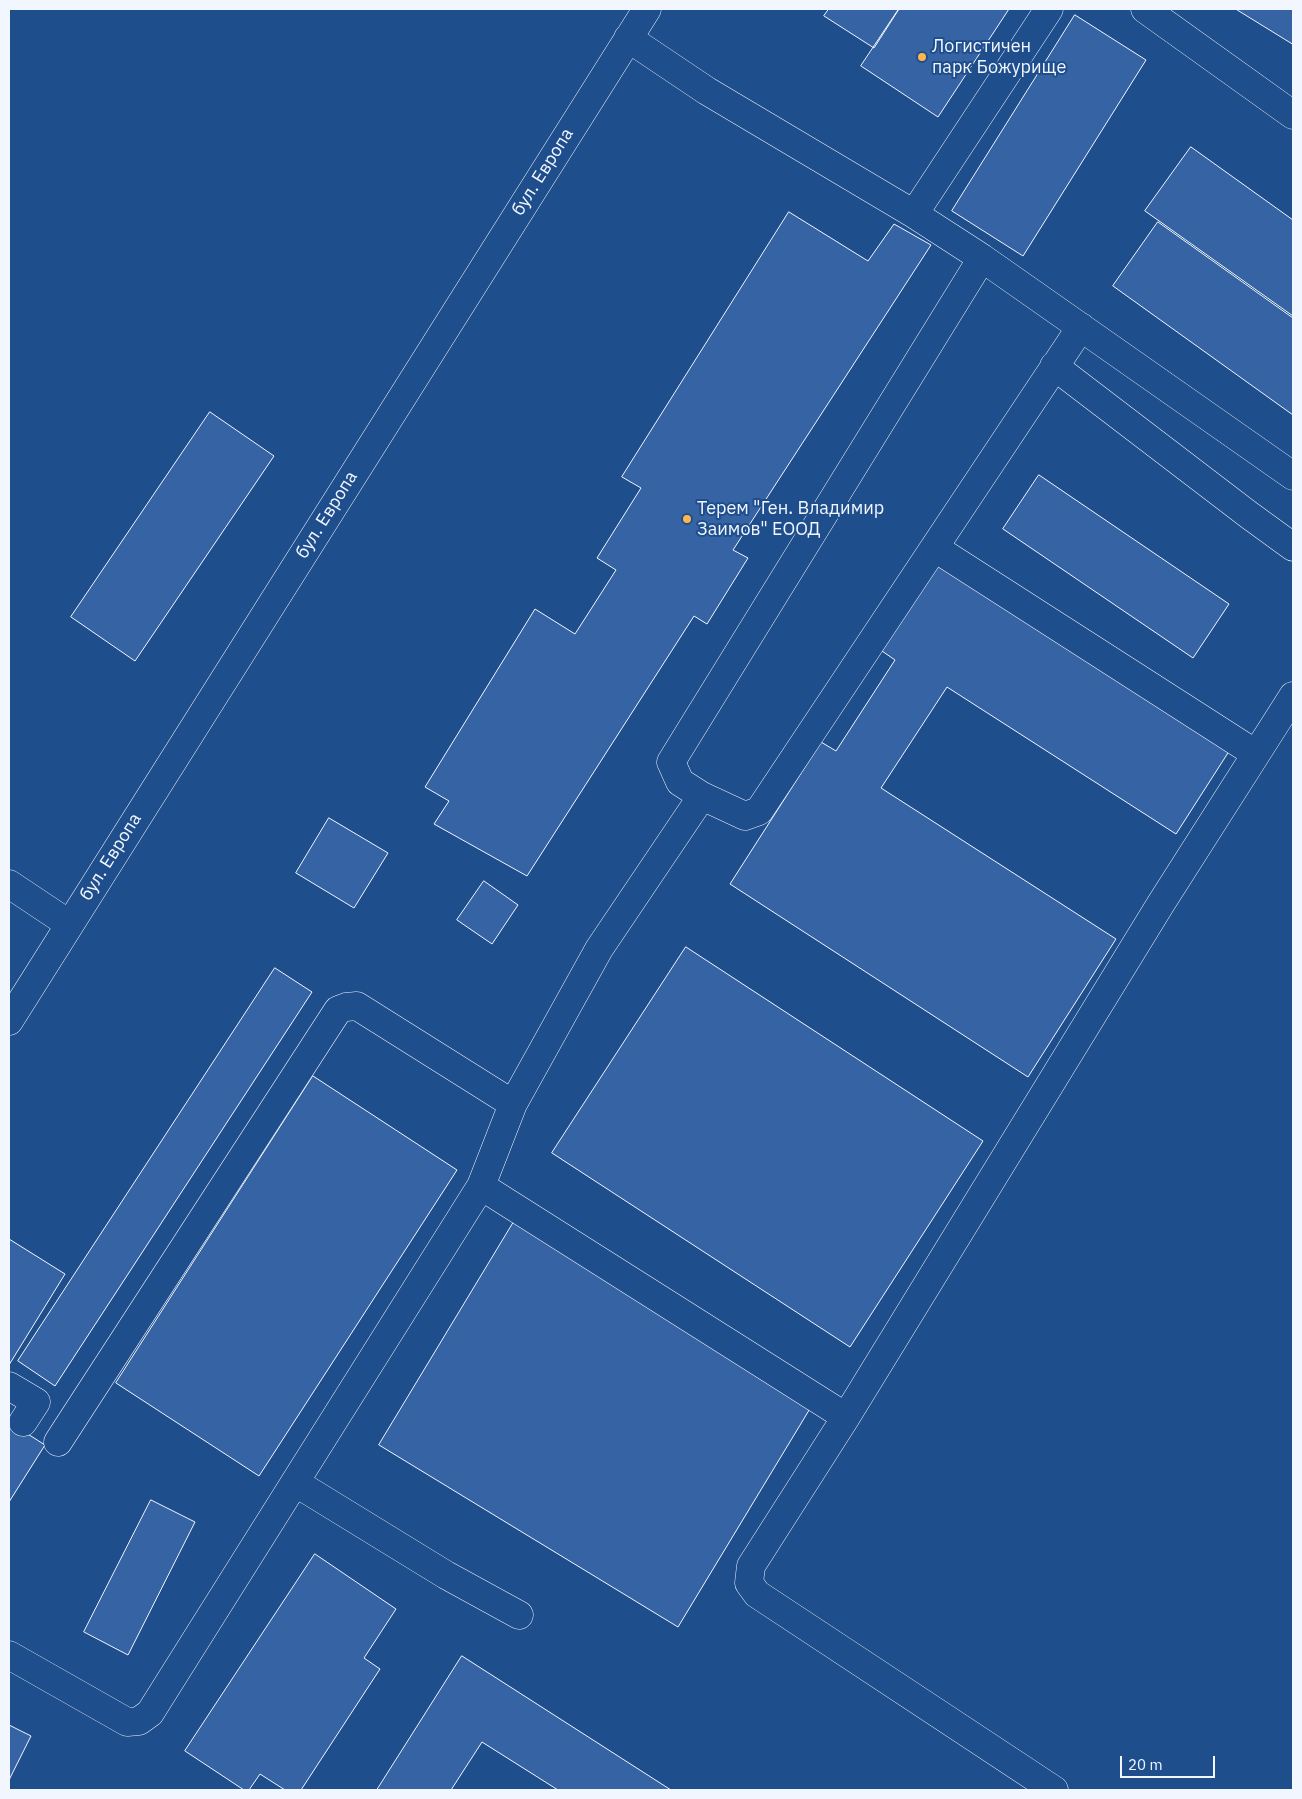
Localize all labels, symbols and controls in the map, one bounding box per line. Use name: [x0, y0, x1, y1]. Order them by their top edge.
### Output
place label: Логистичен парк Божурище: [932, 36, 1066, 78]
marker: Логистичен парк Божурище: [916, 51, 928, 63]
street label: бул. Европа: [508, 124, 578, 220]
street label: бул. Европа: [292, 467, 362, 563]
place label: Терем "Ген. Владимир Заимов" ЕООД: [697, 498, 884, 540]
marker: Терем "Ген. Владимир Заимов" ЕООД: [681, 513, 693, 525]
street label: бул. Европа: [76, 809, 146, 905]
scale bar: [1122, 1746, 1217, 1778]
text: 20 m: [1128, 1755, 1163, 1774]

